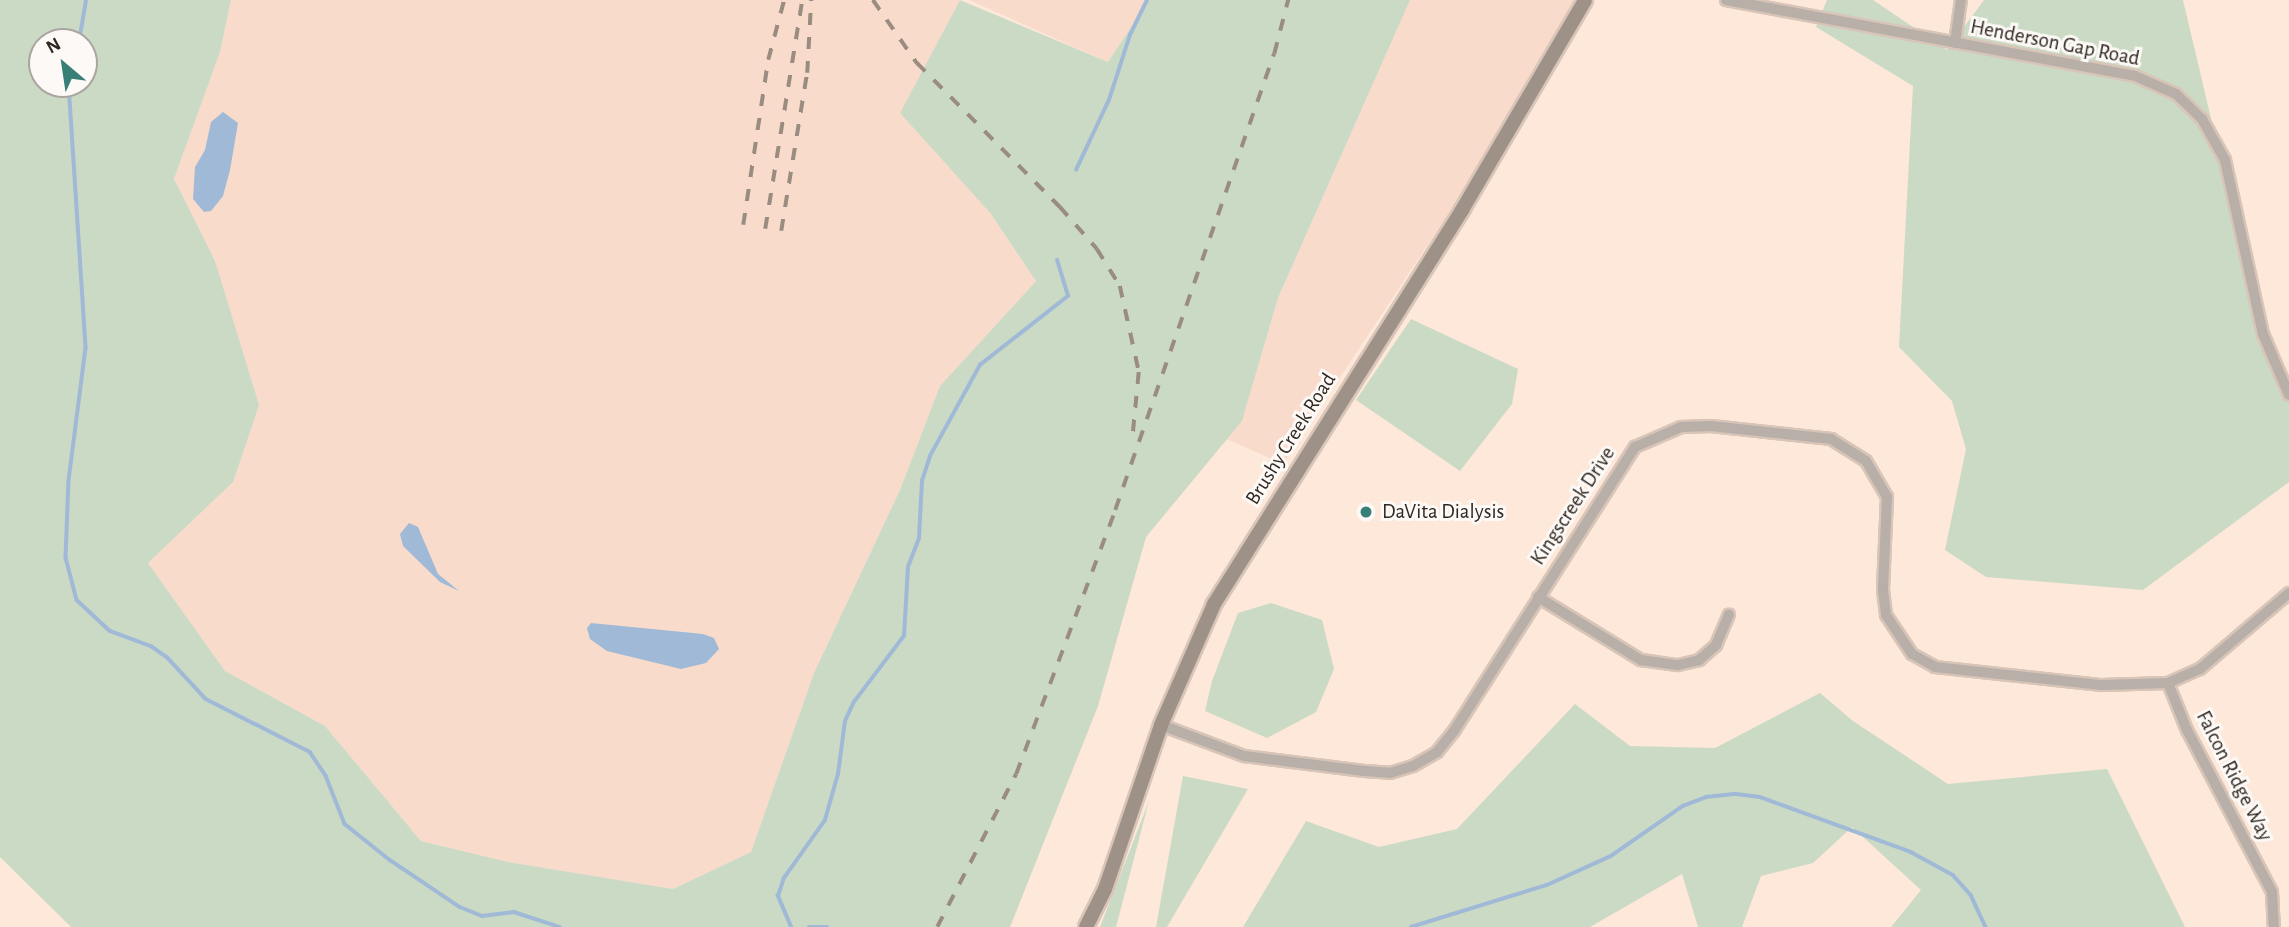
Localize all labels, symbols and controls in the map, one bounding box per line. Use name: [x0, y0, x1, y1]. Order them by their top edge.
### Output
street label: Henderson Gap Road: [1968, 14, 2142, 72]
north arrow: [28, 28, 98, 98]
text: N: [43, 34, 64, 57]
street label: Brushy Creek Road: [1240, 368, 1342, 510]
street label: Kingscreek Drive: [1525, 442, 1621, 570]
place label: DaVita Dialysis: [1382, 499, 1504, 525]
marker: DaVita Dialysis: [1356, 502, 1376, 522]
street label: Falcon Ridge Way: [2190, 707, 2278, 845]

